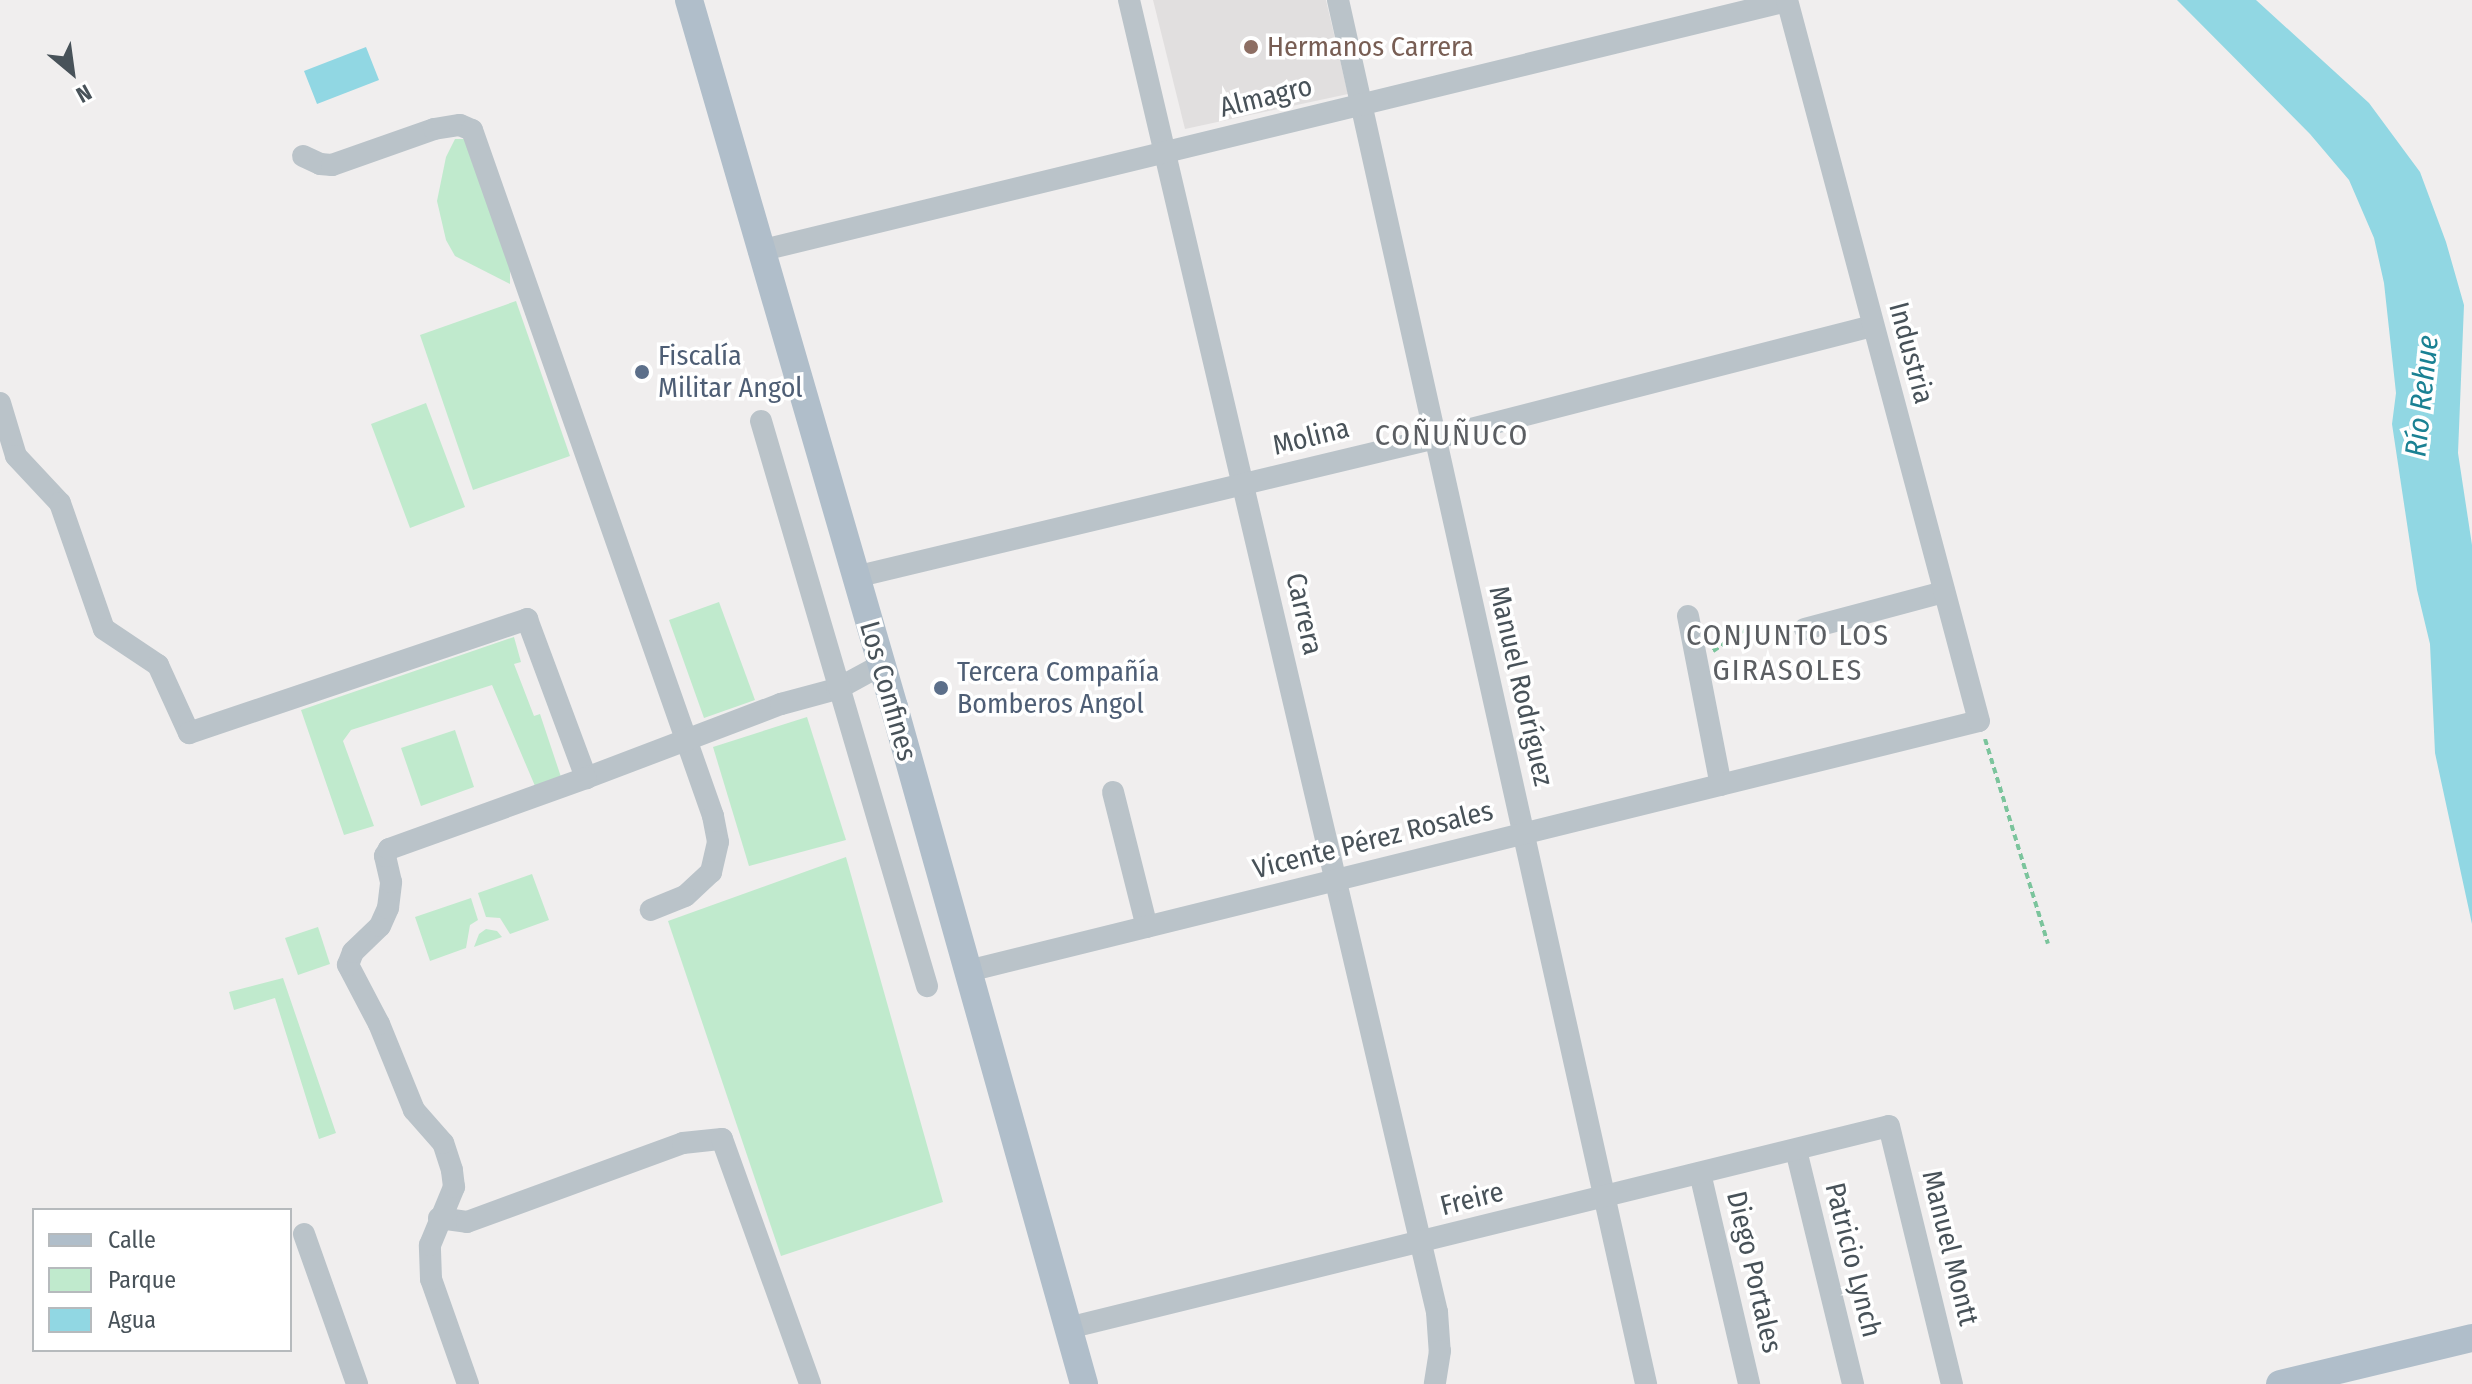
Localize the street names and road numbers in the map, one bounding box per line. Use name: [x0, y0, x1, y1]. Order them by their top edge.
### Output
street label: Almagro: [1216, 69, 1316, 125]
street label: Industria: [1881, 299, 1941, 407]
street label: Molina: [1269, 411, 1353, 463]
street label: Carrera: [1278, 570, 1330, 658]
street label: Manuel Rodríguez: [1482, 583, 1560, 789]
street label: Los Confines: [852, 617, 924, 765]
street label: Vicente Pérez Rosales: [1249, 794, 1497, 886]
street label: Manuel Montt: [1915, 1167, 1985, 1329]
street label: Freire: [1437, 1175, 1507, 1223]
street label: Patricio Lynch: [1818, 1179, 1888, 1341]
street label: Diego Portales: [1719, 1188, 1789, 1356]

